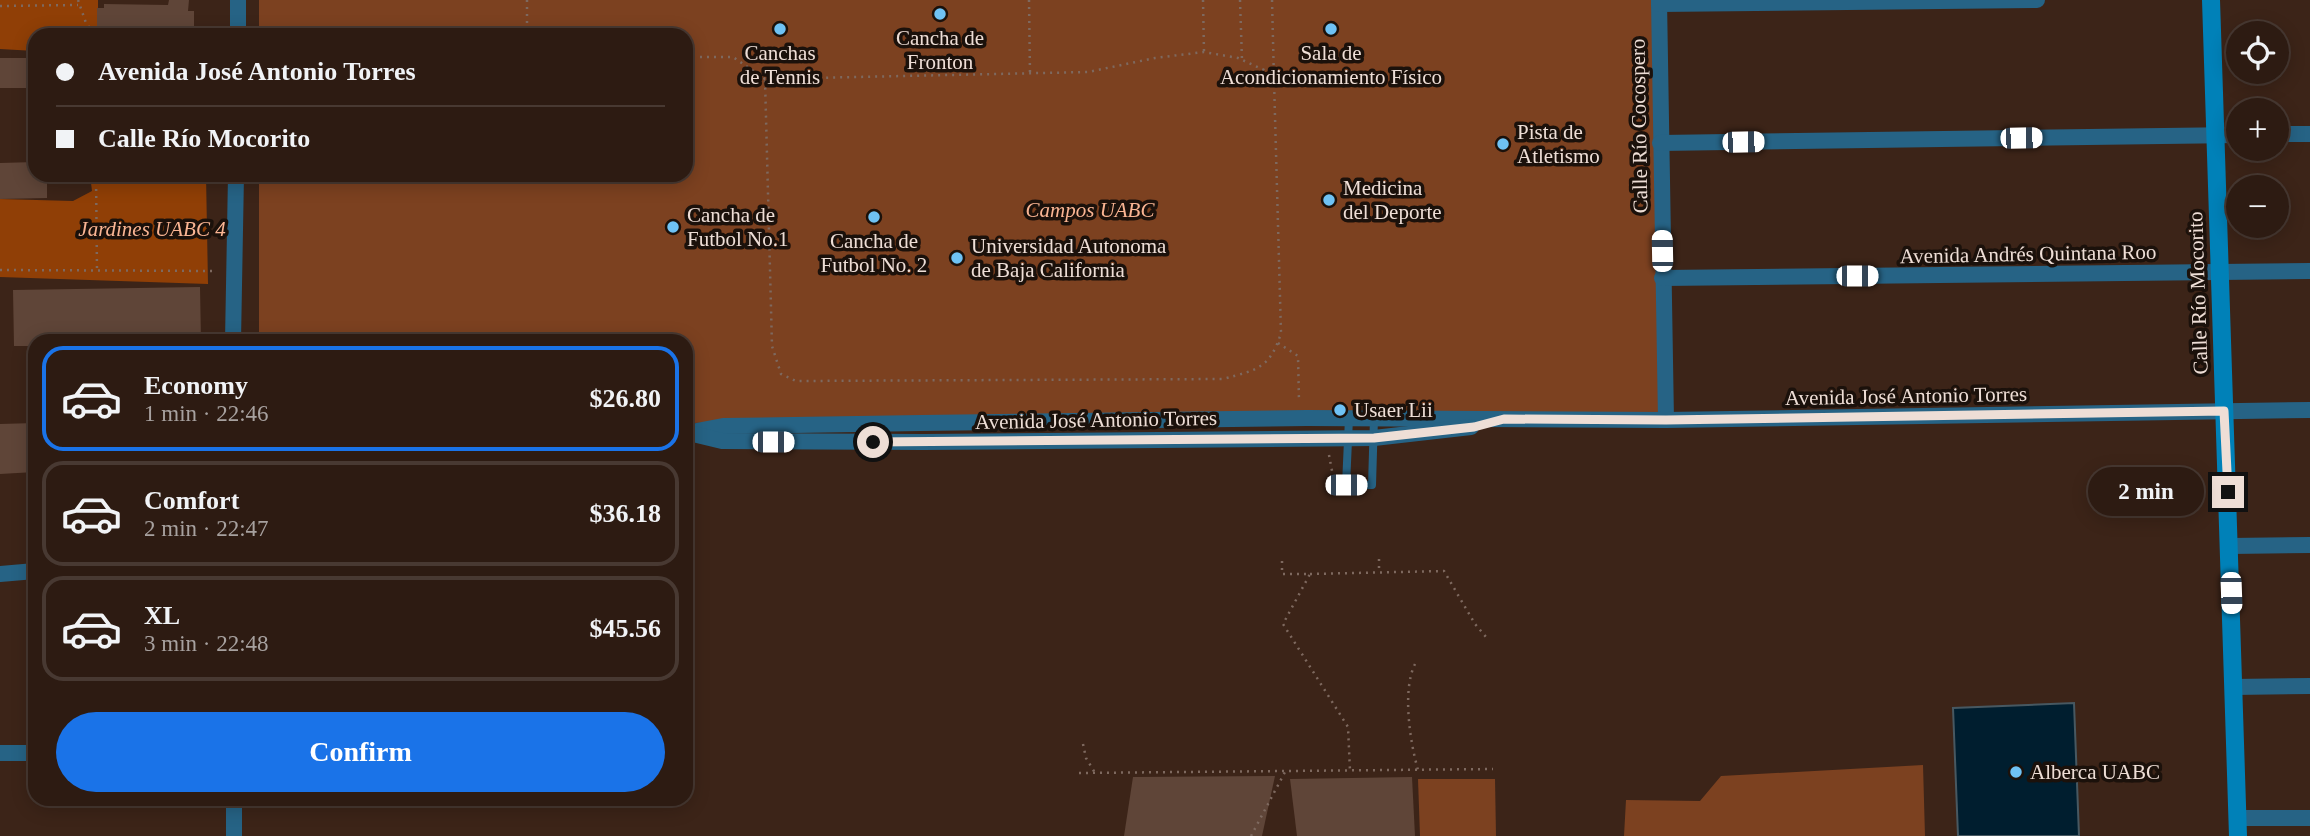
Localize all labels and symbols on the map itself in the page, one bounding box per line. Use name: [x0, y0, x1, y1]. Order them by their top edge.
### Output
marker: Cancha de Fronton: [932, 6, 948, 22]
marker: Canchas de Tennis: [772, 21, 788, 37]
marker: Sala de Acondicionamiento Físico: [1323, 21, 1339, 37]
place label: Cancha de Fronton: [896, 26, 984, 74]
street label: Calle Río Cocospero: [1625, 38, 1653, 214]
place label: Canchas de Tennis: [740, 41, 820, 89]
place label: Sala de Acondicionamiento Físico: [1220, 41, 1442, 89]
place label: Pista de Atletismo: [1517, 120, 1600, 168]
car: [2000, 127, 2043, 149]
car: [1722, 131, 1765, 153]
marker: Pista de Atletismo: [1495, 136, 1511, 152]
place label: Medicina del Deporte: [1343, 176, 1442, 224]
marker: Medicina del Deporte: [1321, 192, 1337, 208]
park label: Campos UABC: [1026, 198, 1155, 222]
place label: Cancha de Futbol No.1: [687, 203, 789, 251]
marker: Cancha de Futbol No. 2: [866, 209, 882, 225]
street label: Calle Río Mocorito: [2183, 211, 2213, 375]
park label: Jardines UABC 4: [78, 217, 226, 241]
marker: Cancha de Futbol No.1: [665, 219, 681, 235]
place label: Cancha de Futbol No. 2: [821, 229, 927, 277]
car: [1652, 230, 1673, 272]
place label: Universidad Autonoma de Baja California: [971, 234, 1167, 282]
street label: Avenida Andrés Quintana Roo: [1899, 240, 2157, 268]
marker: Universidad Autonoma de Baja California: [949, 250, 965, 266]
car: [1837, 266, 1879, 287]
street label: Avenida José Antonio Torres: [1785, 382, 2027, 410]
place label: Usaer Lii: [1354, 398, 1433, 422]
marker: Usaer Lii: [1332, 402, 1348, 418]
street label: Avenida José Antonio Torres: [975, 406, 1217, 434]
route start: [857, 426, 889, 458]
car: [753, 432, 795, 453]
callout: 2 min: [2088, 468, 2204, 516]
car: [1326, 475, 1368, 496]
route end: [2212, 476, 2244, 508]
car: [2220, 572, 2243, 614]
place label: Alberca UABC: [2030, 760, 2160, 784]
marker: Alberca UABC: [2008, 764, 2024, 780]

